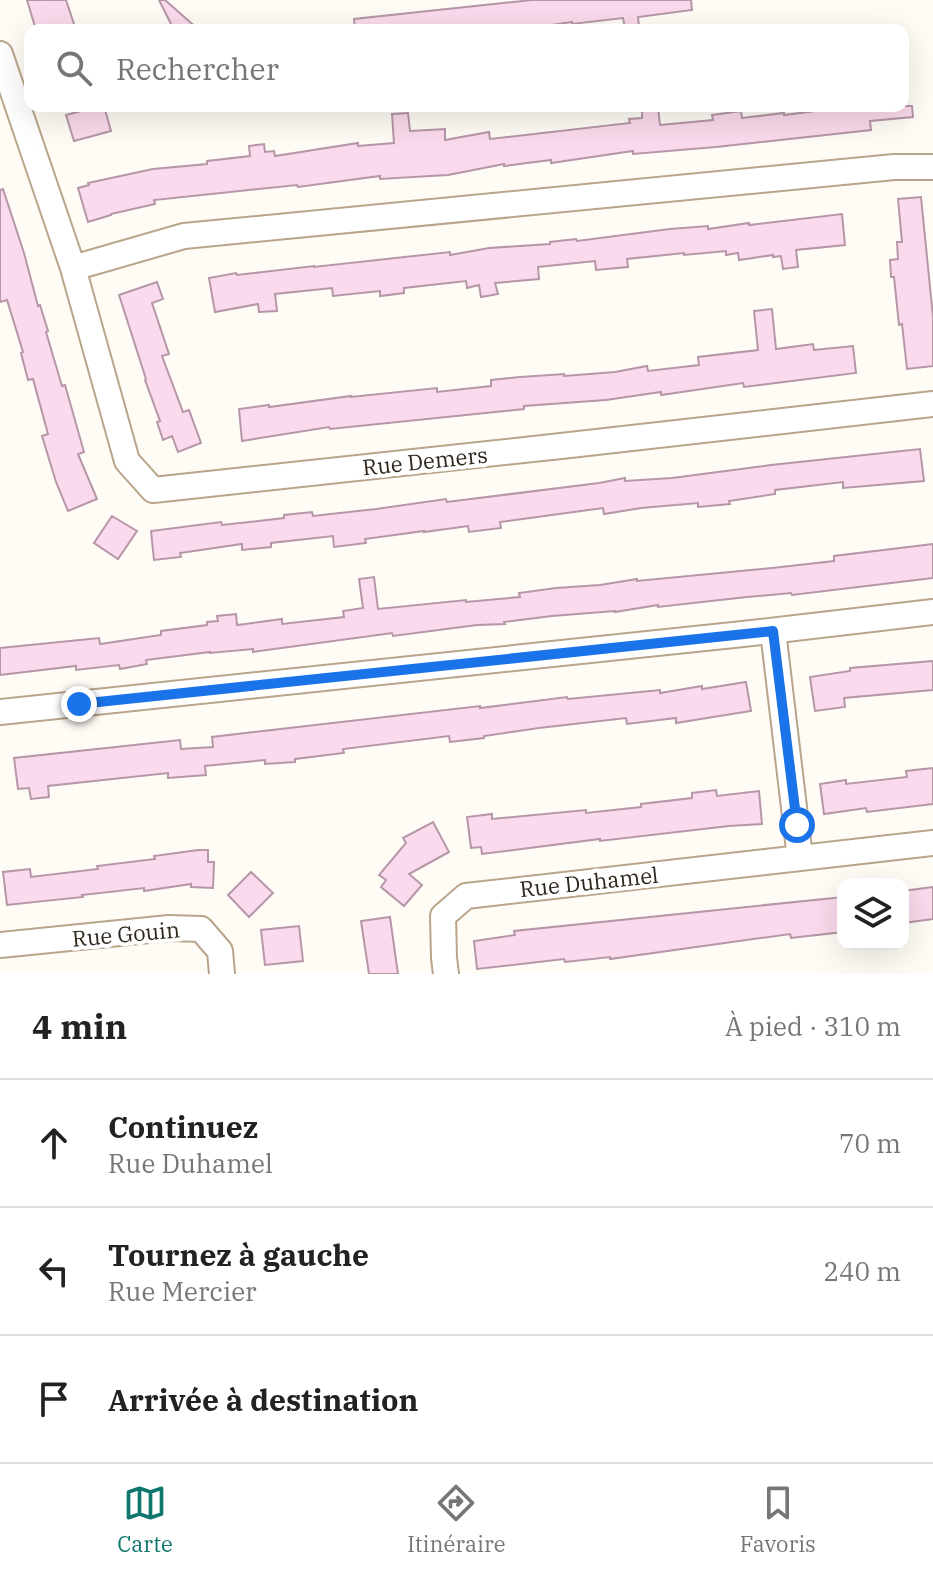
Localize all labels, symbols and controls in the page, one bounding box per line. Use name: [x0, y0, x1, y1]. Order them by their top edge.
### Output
search box: [24, 24, 909, 112]
icon: search: [52, 46, 96, 90]
text: Rechercher: [116, 49, 279, 88]
street label: Rue Demers: [361, 440, 489, 481]
route end: [61, 686, 97, 722]
route start: [779, 807, 815, 843]
street label: Rue Duhamel: [518, 860, 660, 903]
map controls: [837, 878, 909, 950]
button: layers: [837, 878, 909, 950]
street label: Rue Gouin: [71, 914, 181, 953]
text: 4 min: [32, 1004, 127, 1048]
text: À pied · 310 m: [725, 1009, 901, 1043]
text: Continuez: [108, 1107, 258, 1146]
icon: ahead: [32, 1121, 76, 1165]
text: 70 m: [839, 1126, 901, 1160]
text: Rue Duhamel: [108, 1146, 273, 1180]
text: Tournez à gauche: [108, 1235, 369, 1274]
icon: left: [32, 1249, 76, 1293]
text: 240 m: [823, 1254, 901, 1288]
text: Rue Mercier: [108, 1274, 257, 1308]
icon: arrive: [32, 1377, 76, 1421]
text: Arrivée à destination: [108, 1380, 418, 1419]
tab: Carte: [117, 1481, 173, 1558]
tab: Itinéraire: [407, 1481, 506, 1558]
tab: Favoris: [740, 1481, 816, 1558]

